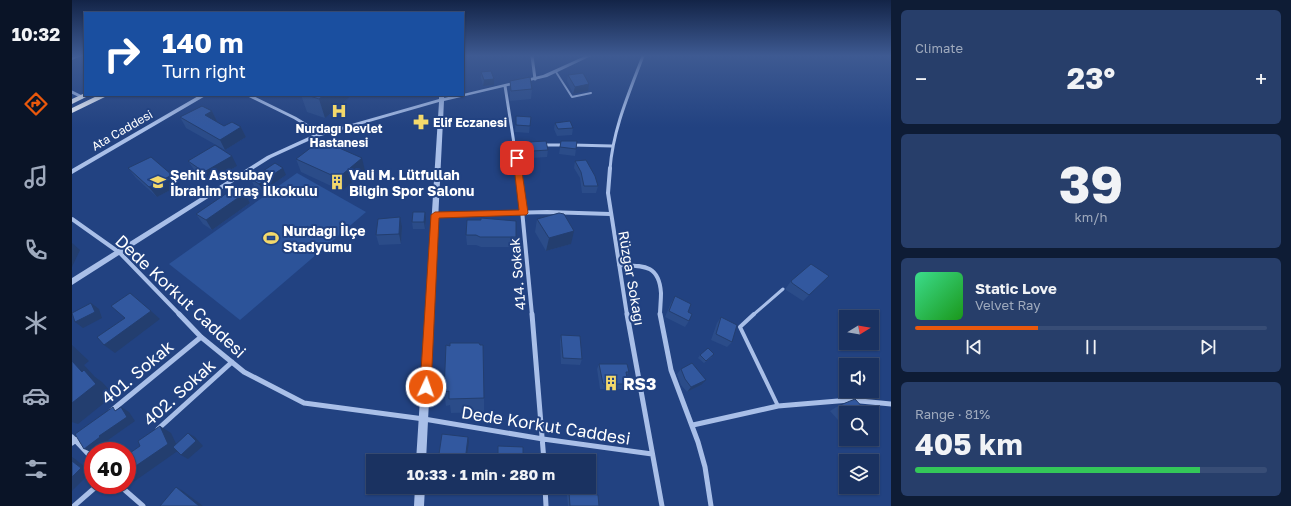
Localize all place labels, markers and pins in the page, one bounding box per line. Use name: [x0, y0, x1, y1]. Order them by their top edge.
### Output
hospital icon: Nurdağı Devlet Hastanesi: [330, 102, 348, 120]
pharmacy icon: Elif Eczanesi: [412, 113, 430, 131]
place label: Elif Eczanesi: [433, 115, 507, 130]
place label: Nurdağı Devlet Hastanesi: [295, 121, 383, 150]
pin: [500, 141, 534, 175]
place label: Şehit Astsubay İbrahim Tıraş İlkokulu: [170, 166, 318, 199]
place label: Vali M. Lütfullah Bilgin Spor Salonu: [349, 166, 474, 199]
school or university icon: Şehit Astsubay İbrahim Tıraş İlkokulu: [149, 173, 167, 191]
building icon: Vali M. Lütfullah Bilgin Spor Salonu: [328, 173, 346, 191]
place label: Nurdağı İlçe Stadyumu: [283, 222, 366, 255]
sports icon: Nurdağı İlçe Stadyumu: [262, 229, 280, 247]
place label: RS3: [623, 373, 656, 394]
building icon: RS3: [602, 374, 620, 392]

